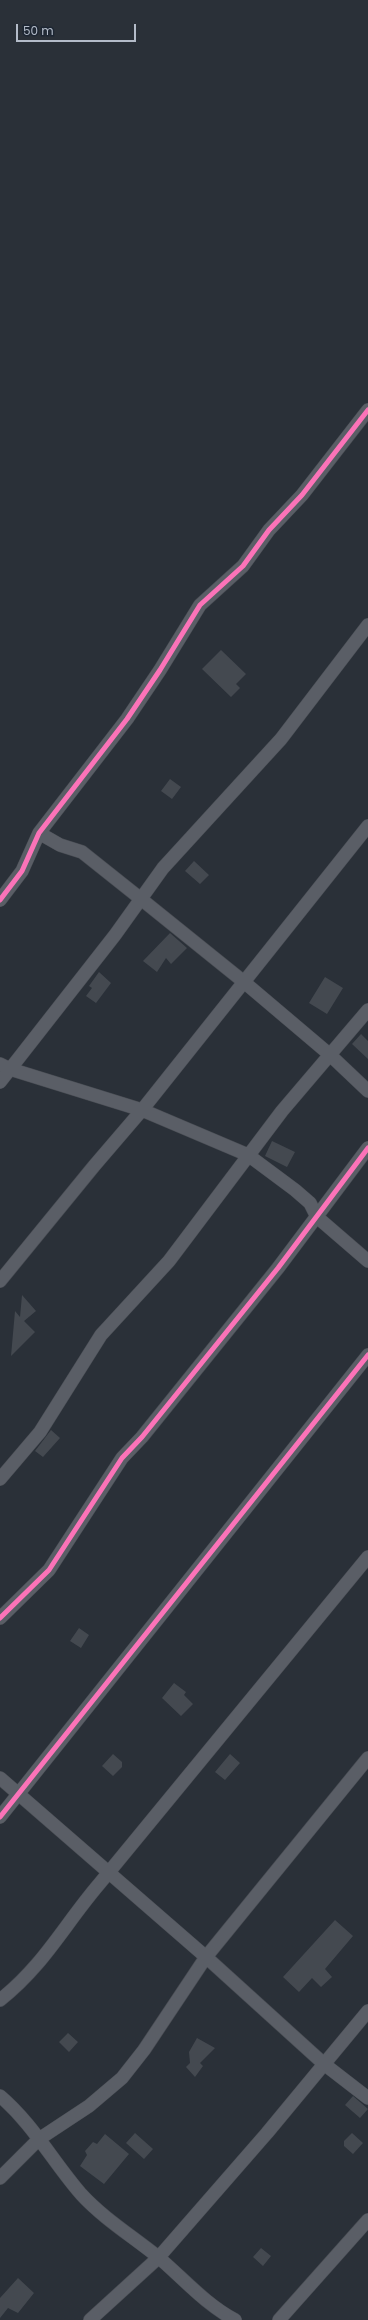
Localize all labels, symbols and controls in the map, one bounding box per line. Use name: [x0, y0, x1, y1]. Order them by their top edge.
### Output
scale bar: [18, 16, 138, 42]
text: 50 m: [23, 22, 54, 39]

